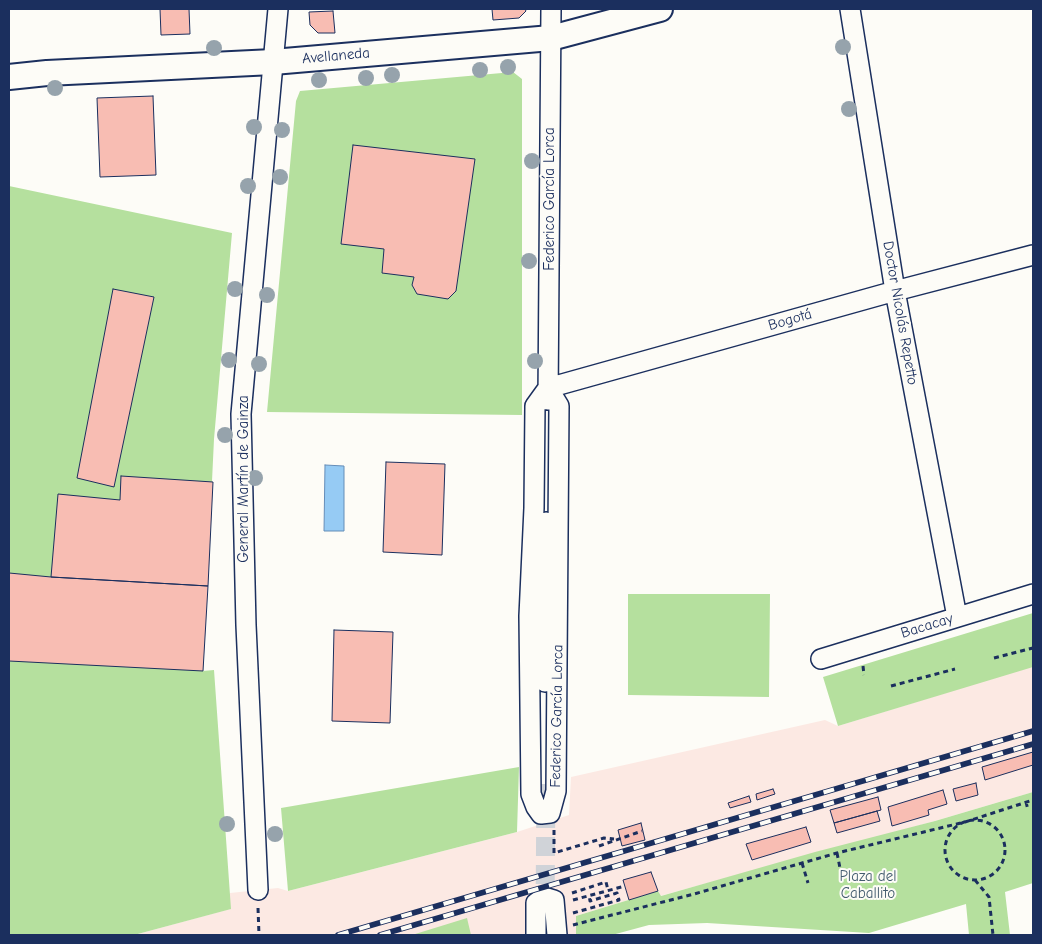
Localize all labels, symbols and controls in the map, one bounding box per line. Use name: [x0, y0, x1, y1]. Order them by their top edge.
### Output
street label: Avellaneda: [301, 44, 371, 68]
street label: Federico García Lorca: [541, 127, 559, 271]
street label: Doctor Nicolás Repetto: [878, 240, 922, 386]
street label: Bogotá: [766, 305, 814, 335]
street label: General Martín de Gainza: [235, 395, 253, 563]
street label: Bacacay: [899, 610, 955, 642]
street label: Federico García Lorca: [547, 644, 567, 788]
park label: Plaza del Caballito: [839, 868, 897, 903]

